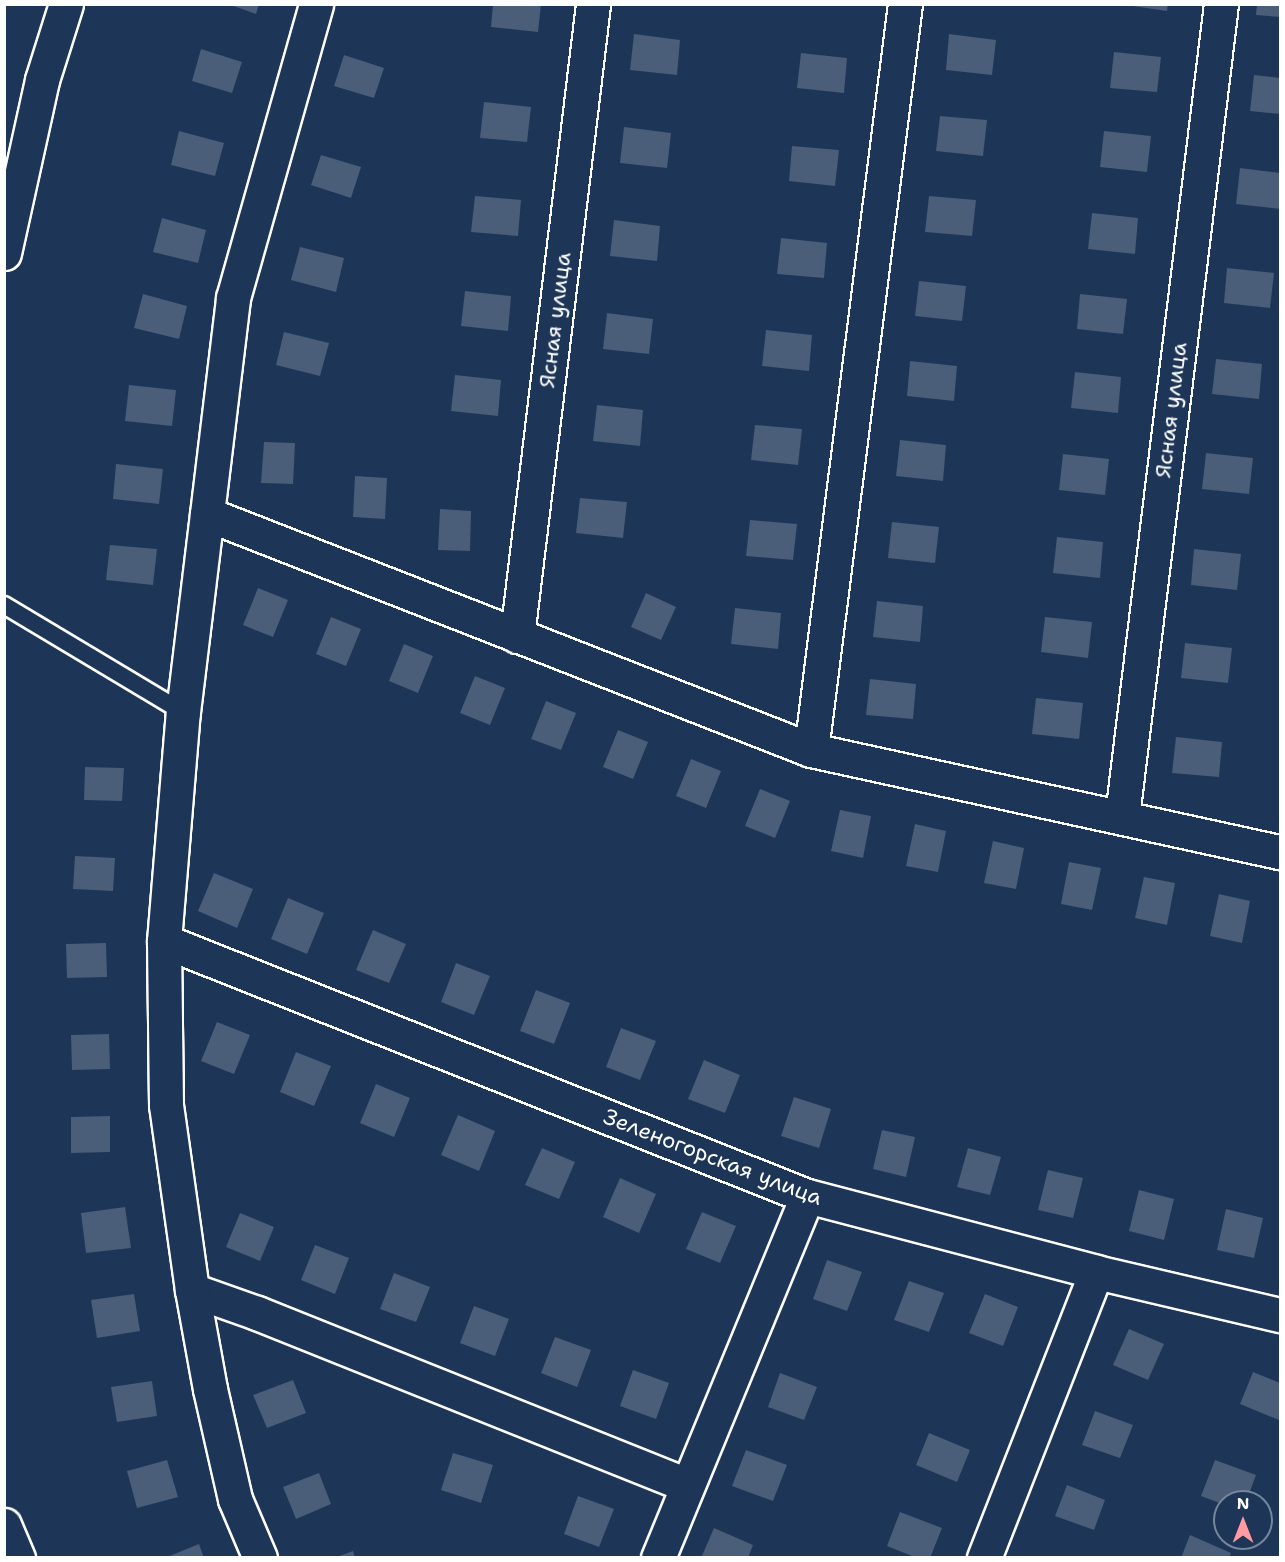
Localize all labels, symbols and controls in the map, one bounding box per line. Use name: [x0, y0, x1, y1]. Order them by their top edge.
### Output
street label: Ясная улица: [534, 251, 576, 389]
street label: Ясная улица: [1150, 341, 1192, 479]
street label: Зеленогорская улица: [600, 1103, 826, 1211]
north arrow: [1213, 1490, 1273, 1550]
text: N: [1237, 1493, 1249, 1514]

